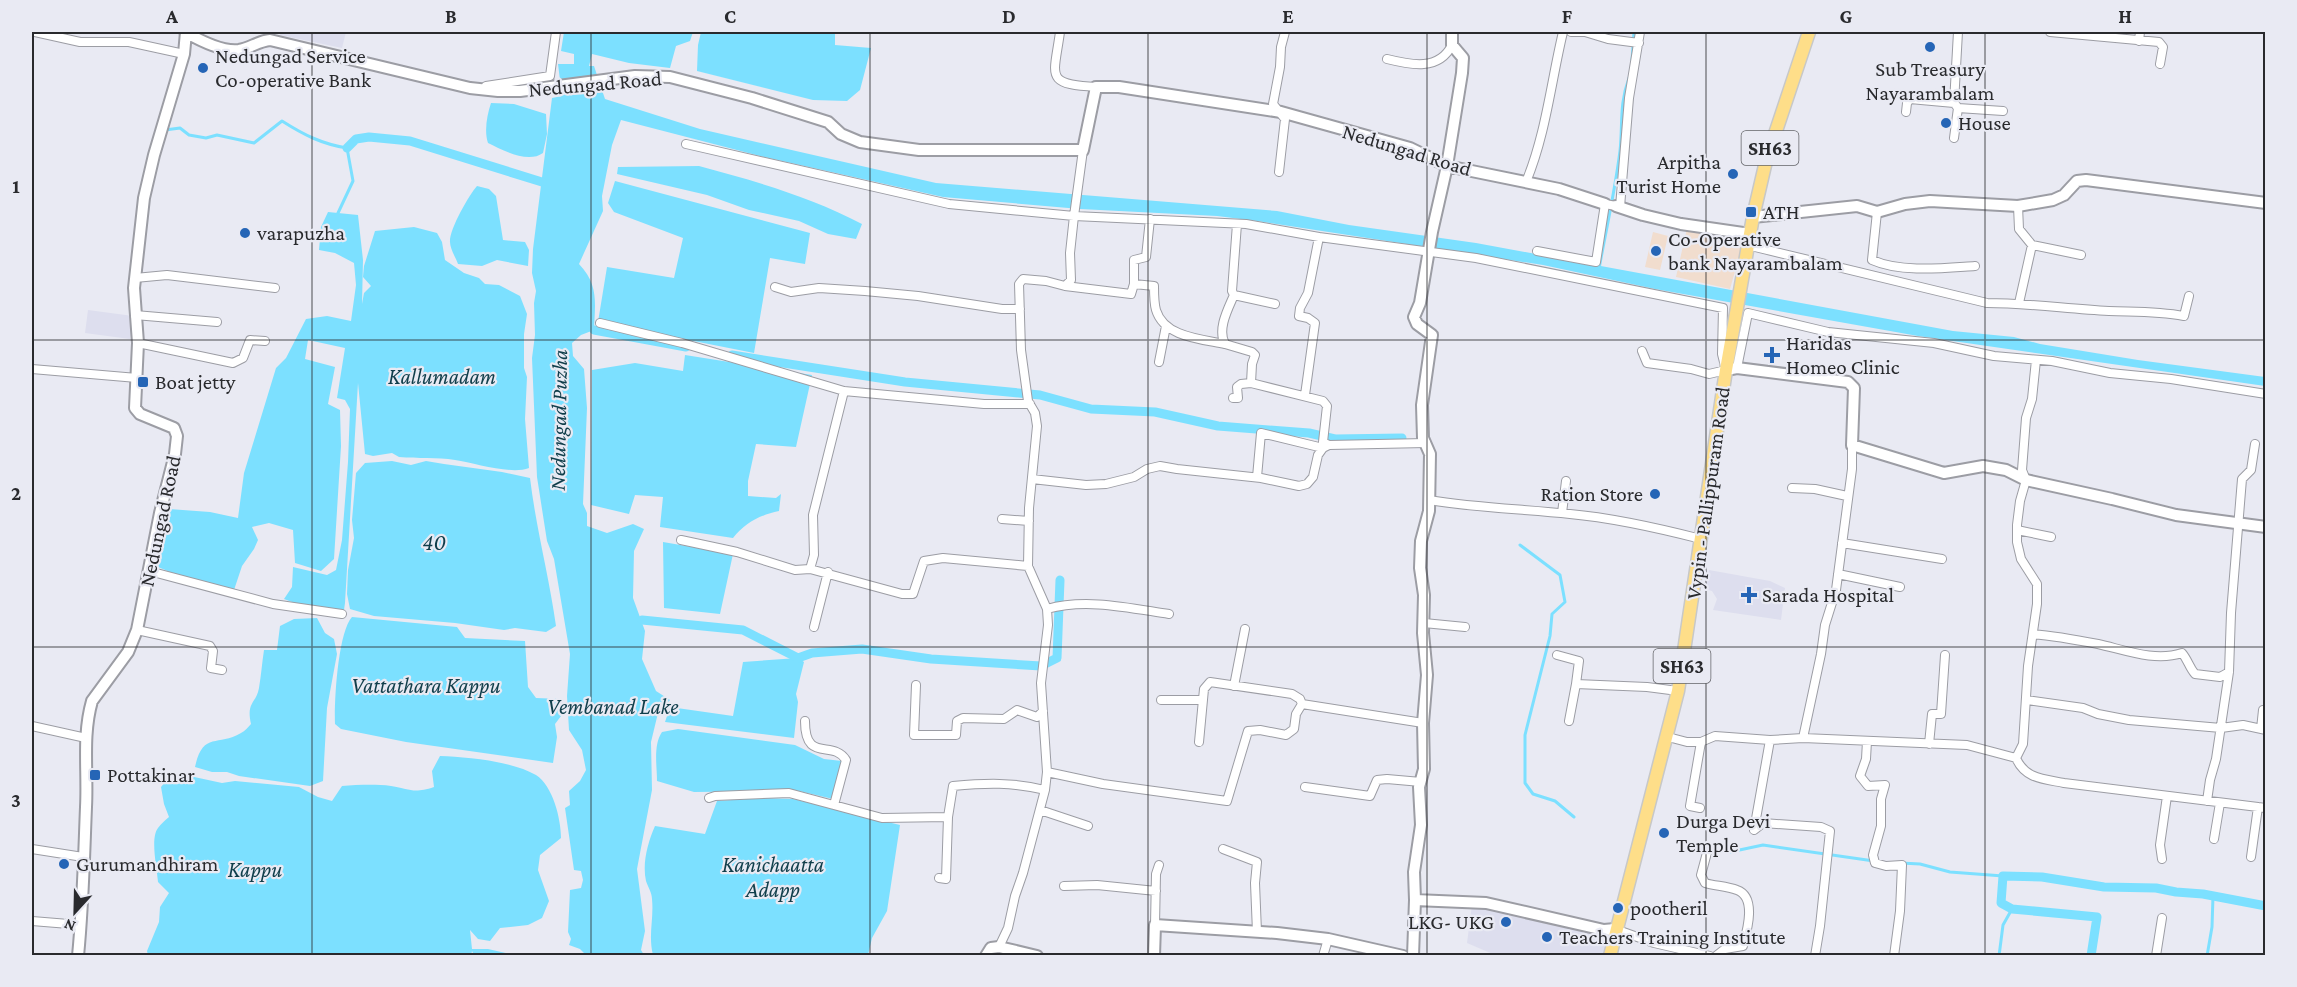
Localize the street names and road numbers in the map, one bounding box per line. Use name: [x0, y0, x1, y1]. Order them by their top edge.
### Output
street label: Nedungad Road: [527, 66, 663, 102]
street label: Nedungad Road: [1340, 119, 1474, 181]
road number: SH63: [1742, 131, 1798, 165]
street label: Vypin - Pallippuram Road: [1681, 385, 1735, 601]
street label: Nedungad Road: [134, 453, 186, 589]
road number: SH63: [1654, 649, 1710, 683]

